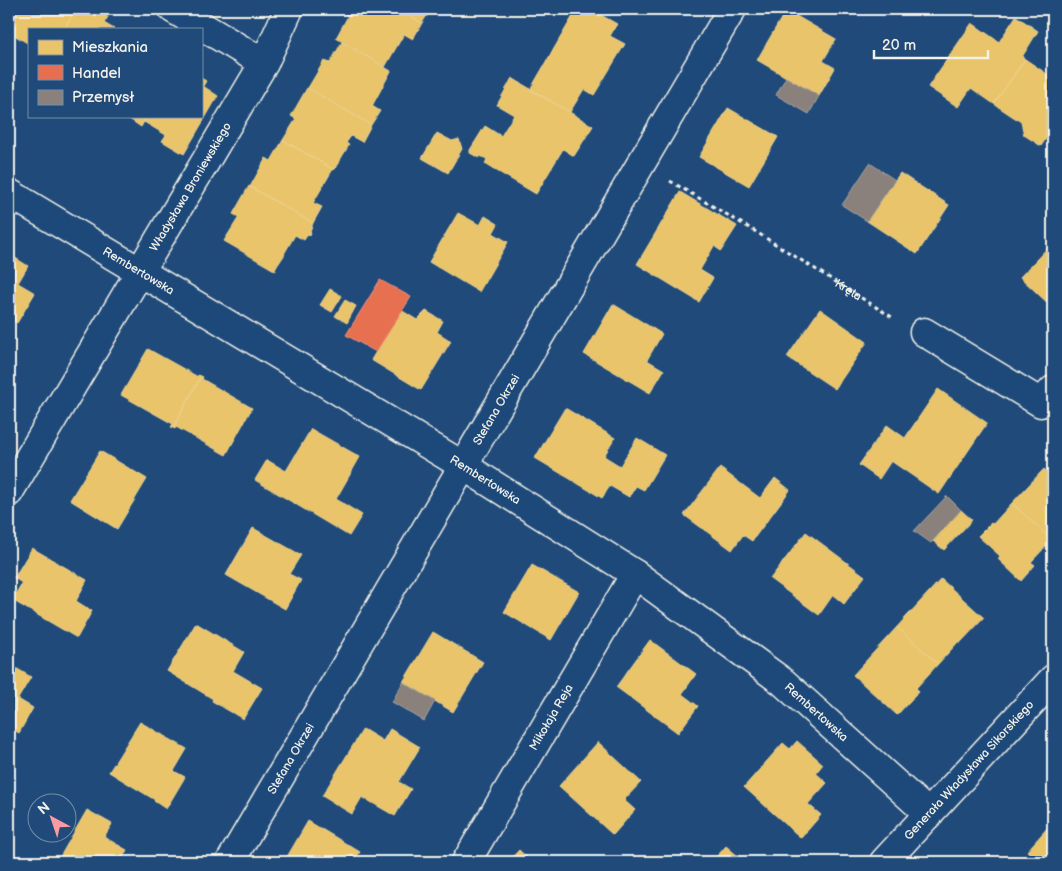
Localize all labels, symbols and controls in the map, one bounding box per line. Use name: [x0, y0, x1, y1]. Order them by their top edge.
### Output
legend: [28, 28, 202, 118]
scale bar: [874, 28, 988, 60]
text: 20 m: [882, 36, 916, 55]
text: Mieszkania: [72, 38, 148, 57]
text: Handel: [72, 64, 121, 83]
text: Przemysł: [72, 88, 134, 107]
street label: Władysława Broniewskiego: [146, 119, 235, 254]
street label: Rembertowska: [100, 244, 177, 298]
street label: Kręta: [832, 276, 865, 304]
street label: Stefana Okrzei: [470, 371, 523, 448]
street label: Rembertowska: [447, 452, 524, 508]
street label: Rembertowska: [781, 680, 851, 745]
street label: Mikołaja Reja: [526, 681, 576, 753]
street label: Generała Władysława Sikorskiego: [901, 697, 1037, 843]
street label: Stefana Okrzei: [264, 720, 318, 797]
north arrow: [28, 794, 78, 844]
text: N: [34, 799, 53, 818]

